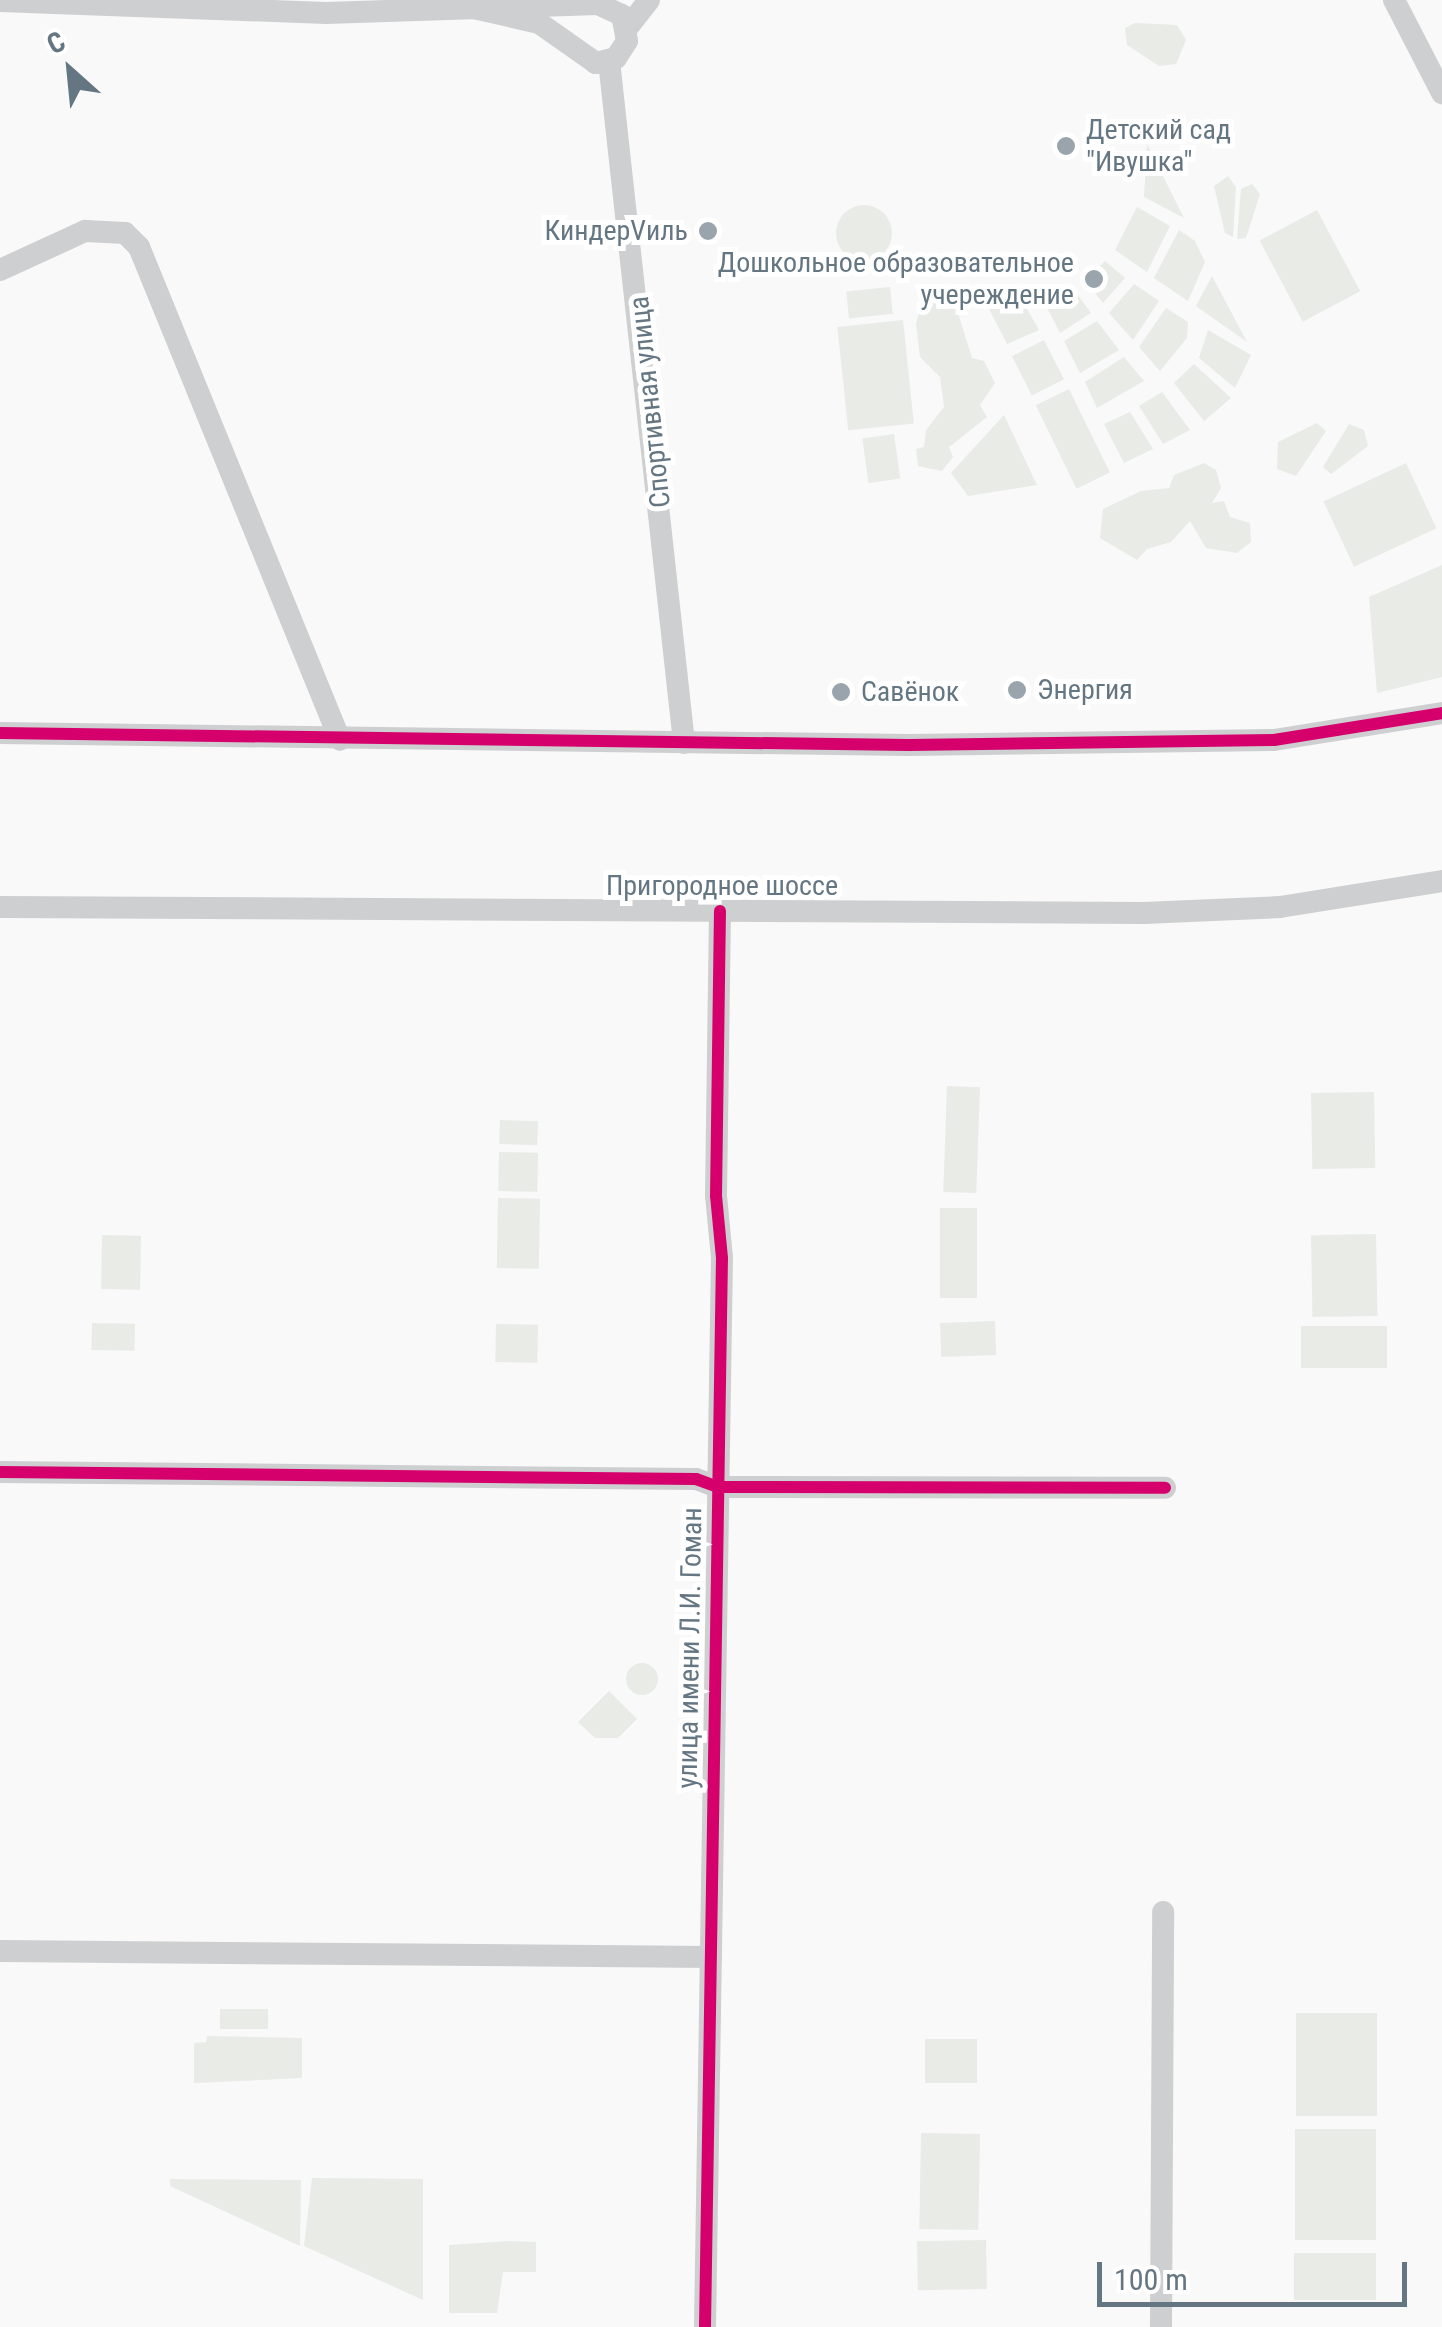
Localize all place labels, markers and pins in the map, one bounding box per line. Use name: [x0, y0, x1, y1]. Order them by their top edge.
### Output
place label: Детский сад "Ивушка": [1086, 113, 1231, 179]
marker: Детский сад "Ивушка": [1055, 135, 1077, 157]
place label: КиндерVиль: [545, 214, 688, 248]
marker: КиндерVиль: [697, 220, 719, 242]
place label: Дошкольное образовательное учереждение: [718, 246, 1074, 312]
marker: Дошкольное образовательное учереждение: [1083, 268, 1105, 290]
place label: Энергия: [1037, 673, 1133, 707]
place label: Савёнок: [861, 675, 959, 709]
marker: Энергия: [1006, 679, 1028, 701]
marker: Савёнок: [830, 681, 852, 703]

